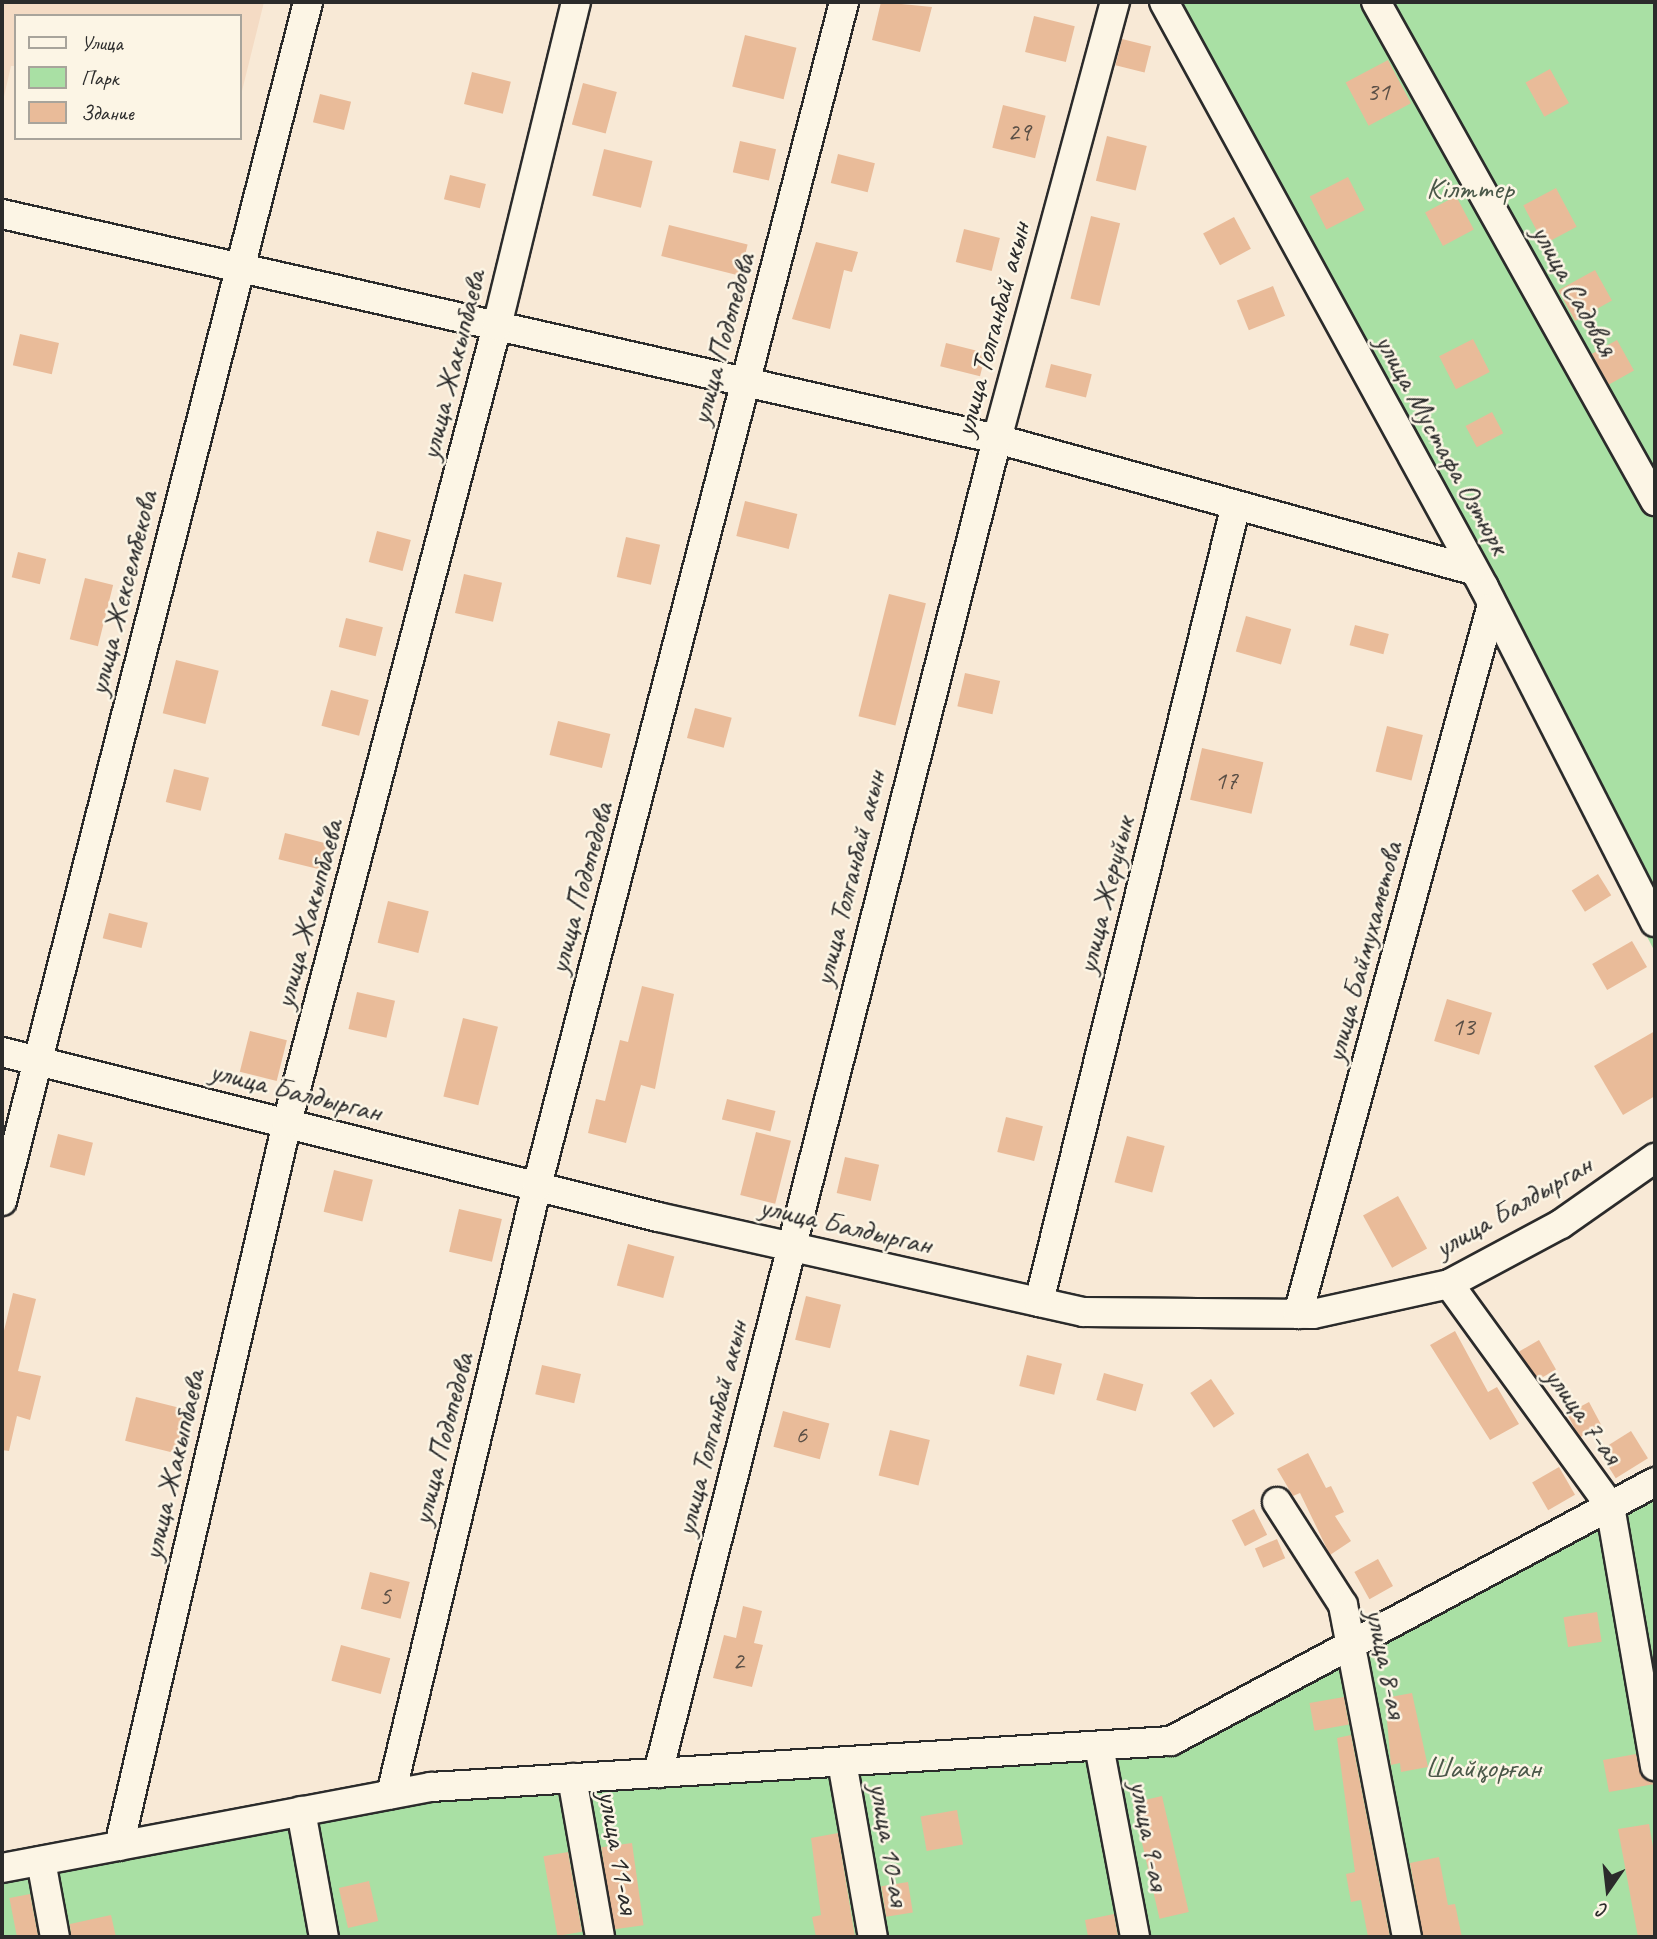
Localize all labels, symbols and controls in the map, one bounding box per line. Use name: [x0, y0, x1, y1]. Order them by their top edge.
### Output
legend: [14, 14, 242, 140]
text: Улица: [81, 30, 123, 56]
text: Парк: [81, 65, 118, 91]
house number: 31: [1366, 76, 1390, 108]
text: Здание: [81, 100, 134, 126]
house number: 29: [1007, 116, 1031, 148]
park label: Кілттер: [1426, 170, 1514, 206]
street label: улица Толганбай акын: [946, 217, 1038, 441]
street label: улица Садовая: [1524, 218, 1626, 362]
street label: улица Подопедова: [682, 249, 762, 429]
street label: улица Жакыпбаева: [411, 267, 493, 463]
street label: улица Мустафа Озтюрк: [1366, 324, 1520, 564]
street label: улица Жексембекова: [79, 488, 165, 698]
house number: 17: [1214, 765, 1238, 797]
street label: улица Толганбай акын: [805, 766, 893, 990]
street label: улица Подопедова: [540, 798, 620, 978]
street label: улица Жеруйык: [1068, 813, 1142, 977]
street label: улица Жакыпбаева: [266, 816, 350, 1012]
street label: улица Баймухаметова: [1316, 838, 1410, 1066]
house number: 13: [1451, 1011, 1475, 1043]
street label: улица Балдырган: [207, 1052, 385, 1130]
street label: улица Балдырган: [1428, 1147, 1598, 1265]
street label: улица Балдырган: [756, 1188, 936, 1262]
street label: улица Толганбай акын: [667, 1316, 755, 1540]
street label: улица Подопедова: [403, 1349, 481, 1529]
street label: улица 7-ая: [1537, 1360, 1631, 1470]
street label: улица Жакыпбаева: [134, 1367, 212, 1563]
house number: 6: [795, 1419, 807, 1451]
house number: 5: [379, 1580, 391, 1612]
street label: улица 8-ая: [1358, 1605, 1416, 1721]
house number: 2: [732, 1645, 744, 1677]
park label: Шайқорған: [1425, 1749, 1541, 1785]
street label: улица 9-ая: [1122, 1777, 1178, 1893]
street label: улица 10-ая: [861, 1780, 919, 1908]
street label: улица 11-ая: [590, 1788, 648, 1916]
north arrow: [1573, 1855, 1643, 1925]
text: С: [1595, 1898, 1610, 1923]

